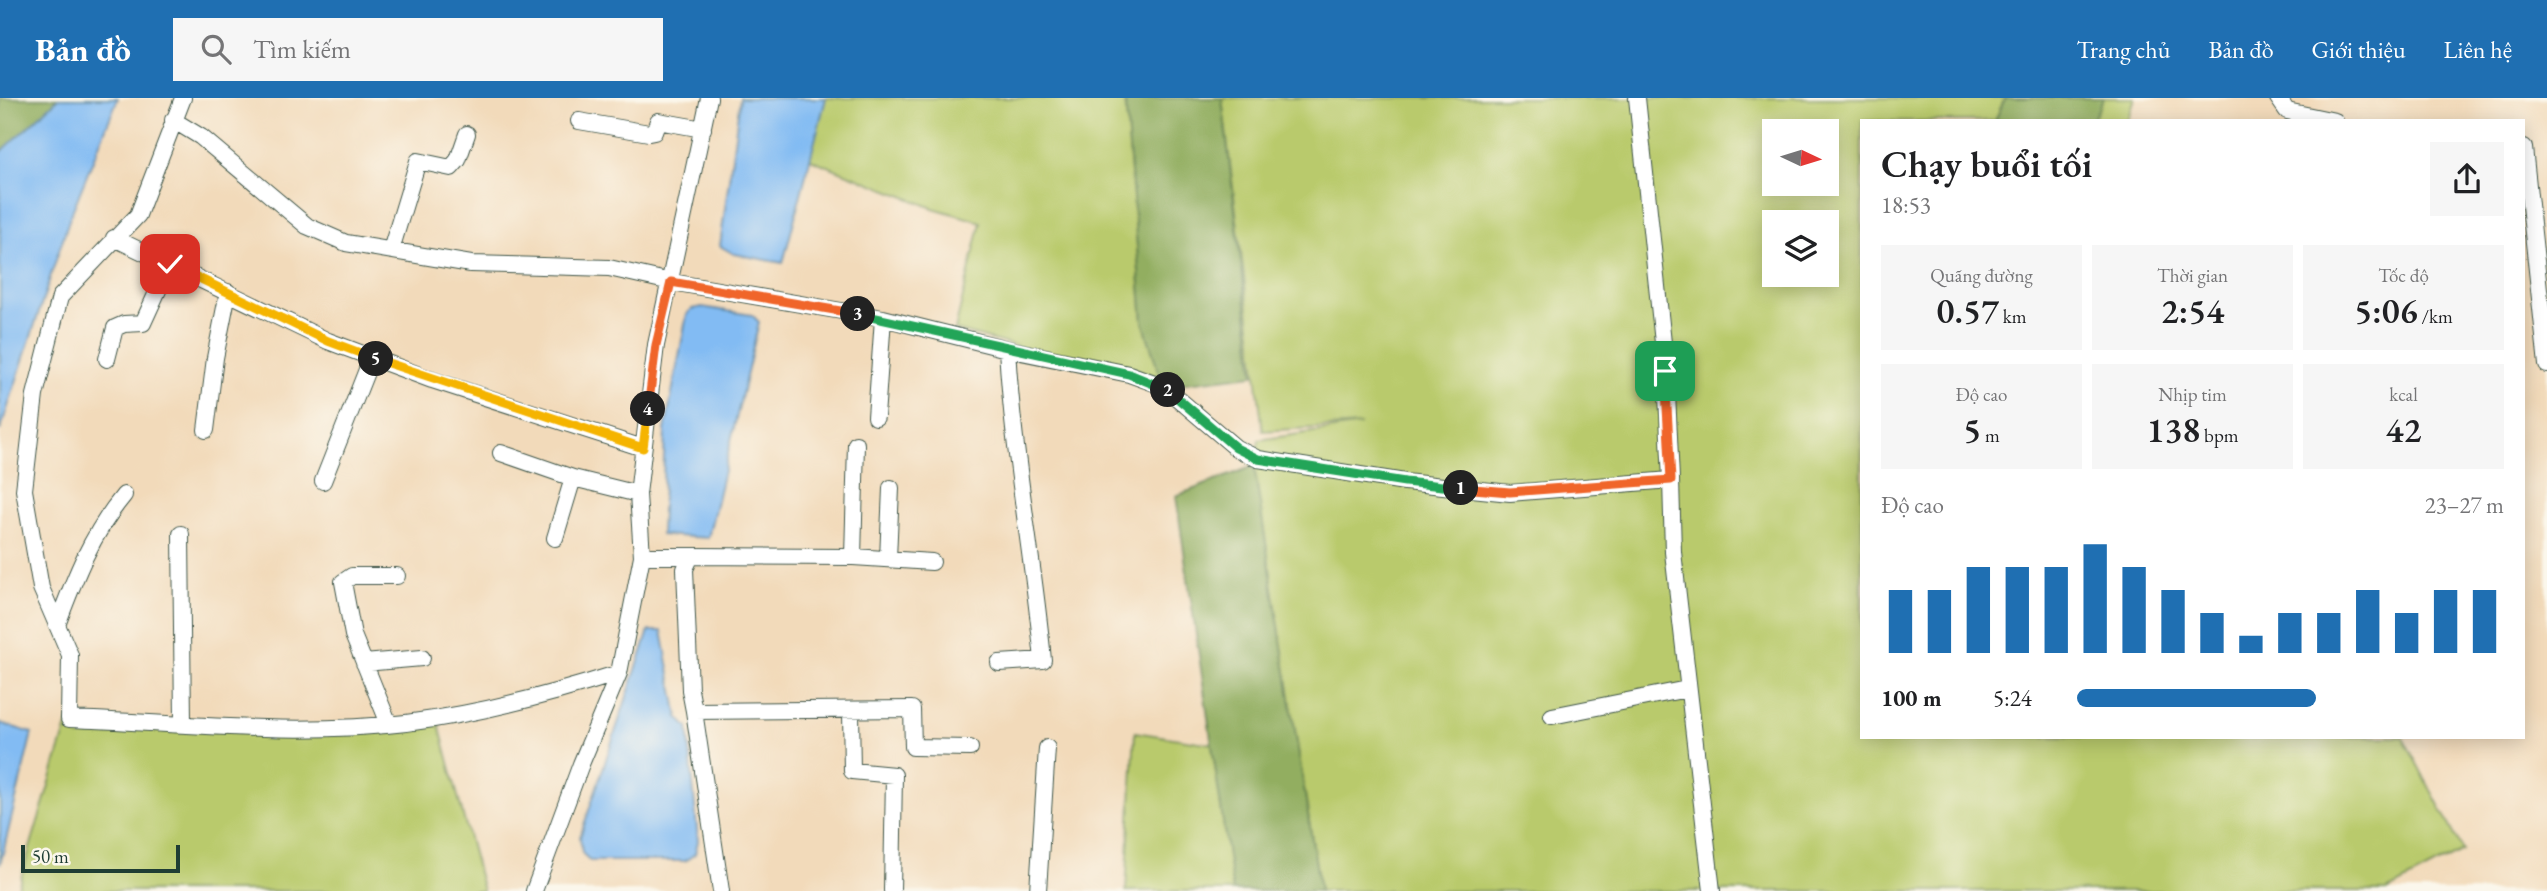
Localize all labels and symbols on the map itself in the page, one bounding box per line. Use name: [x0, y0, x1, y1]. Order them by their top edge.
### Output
north arrow: [1762, 119, 1839, 196]
pin: [140, 234, 200, 294]
pin: 3: [840, 296, 876, 332]
pin: [1635, 341, 1695, 401]
pin: 5: [358, 342, 394, 376]
pin: 2: [1150, 372, 1186, 408]
pin: 4: [630, 392, 666, 426]
pin: 1: [1444, 470, 1478, 506]
scale bar: [21, 842, 180, 874]

